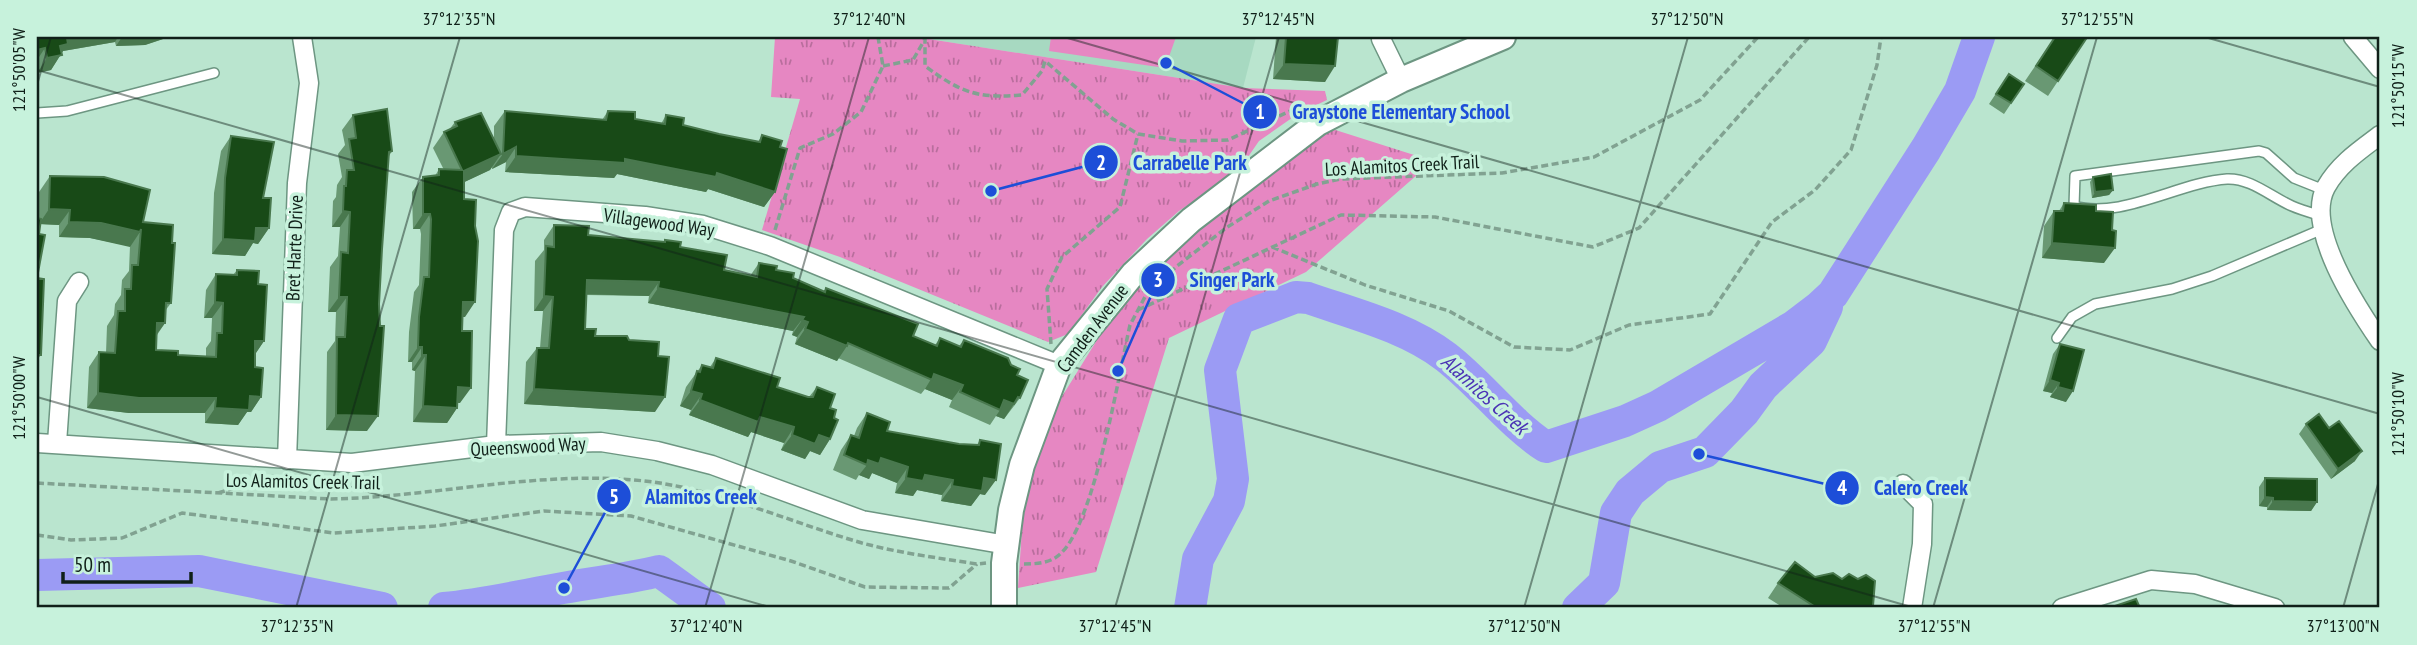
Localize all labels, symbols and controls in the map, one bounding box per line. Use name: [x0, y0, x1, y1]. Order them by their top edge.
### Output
text: 37°12'35"N: [423, 7, 495, 30]
text: 37°12'40"N: [833, 7, 905, 30]
text: 37°12'45"N: [1242, 7, 1314, 30]
text: 37°12'50"N: [1651, 7, 1723, 30]
text: 37°12'55"N: [2061, 7, 2133, 30]
text: 121°50'05"W: [7, 28, 30, 112]
text: 121°50'15"W: [2386, 44, 2409, 128]
callout: Graystone Elementary School: [1243, 91, 1524, 133]
text: 1: [1255, 98, 1265, 125]
text: Graystone Elementary School: [1292, 98, 1511, 125]
callout: Carrabelle Park: [1084, 141, 1261, 183]
text: 2: [1096, 149, 1106, 176]
text: Carrabelle Park: [1133, 149, 1247, 176]
street label: Los Alamitos Creek Trail: [1324, 149, 1480, 181]
street label: Bret Harte Drive: [280, 194, 308, 301]
street label: Villagewood Way: [601, 202, 717, 242]
callout: Singer Park: [1140, 259, 1288, 301]
text: 3: [1153, 266, 1163, 293]
text: Singer Park: [1189, 266, 1275, 293]
street label: Camden Avenue: [1051, 279, 1133, 377]
water label: Alamitos Creek: [1436, 348, 1536, 442]
text: 121°50'00"W: [7, 356, 30, 440]
text: 121°50'10"W: [2386, 372, 2409, 456]
street label: Queenswood Way: [470, 431, 587, 461]
callout: Calero Creek: [1824, 467, 1982, 509]
street label: Los Alamitos Creek Trail: [226, 468, 381, 494]
text: 4: [1837, 474, 1847, 501]
text: Calero Creek: [1874, 474, 1968, 501]
callout: Alamitos Creek: [596, 475, 772, 517]
text: 5: [609, 483, 619, 510]
text: Alamitos Creek: [644, 483, 757, 510]
scale bar: [63, 540, 191, 584]
text: 50 m: [74, 551, 111, 578]
text: 37°12'35"N: [261, 614, 333, 637]
text: 37°12'40"N: [670, 614, 742, 637]
text: 37°12'45"N: [1079, 614, 1151, 637]
text: 37°12'50"N: [1488, 614, 1560, 637]
text: 37°12'55"N: [1898, 614, 1970, 637]
text: 37°13'00"N: [2307, 614, 2379, 637]

